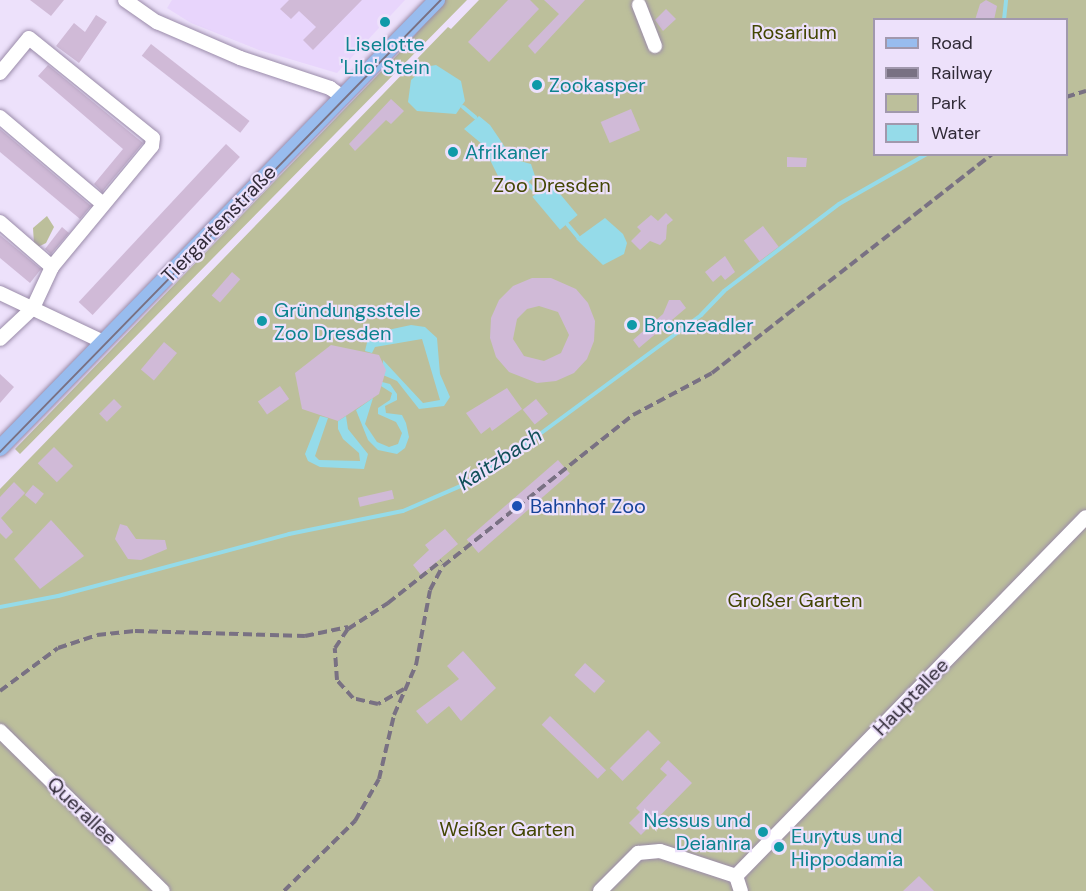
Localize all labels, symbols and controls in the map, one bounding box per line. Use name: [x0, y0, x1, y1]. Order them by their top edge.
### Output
marker: Liselotte 'Lilo' Stein: [378, 15, 392, 29]
legend: [873, 18, 1068, 156]
park label: Rosarium: [751, 20, 837, 44]
text: Road: [931, 31, 973, 55]
place label: Liselotte 'Lilo' Stein: [340, 32, 430, 79]
text: Railway: [931, 61, 993, 85]
place label: Zookasper: [549, 73, 646, 97]
marker: Zookasper: [530, 78, 544, 92]
text: Park: [931, 91, 967, 115]
text: Water: [931, 121, 981, 145]
place label: Afrikaner: [465, 140, 548, 164]
marker: Afrikaner: [446, 145, 460, 159]
street label: Tiergartenstraße: [157, 160, 281, 288]
park label: Zoo Dresden: [493, 173, 611, 197]
place label: Gründungsstele Zoo Dresden: [274, 298, 421, 345]
place label: Bronzeadler: [644, 313, 754, 337]
marker: Gründungsstele Zoo Dresden: [255, 314, 269, 328]
marker: Bronzeadler: [625, 318, 639, 332]
water label: Kaitzbach: [453, 423, 547, 495]
place label: Bahnhof Zoo: [530, 494, 646, 518]
marker: Bahnhof Zoo: [508, 497, 526, 515]
park label: Großer Garten: [728, 588, 862, 612]
street label: Hauptallee: [868, 653, 954, 741]
street label: Querallee: [42, 772, 122, 850]
place label: Nessus und Deianira: [643, 808, 751, 855]
park label: Weißer Garten: [439, 817, 575, 841]
place label: Eurytus und Hippodamia: [791, 824, 903, 871]
marker: Nessus und Deianira: [756, 825, 770, 839]
marker: Eurytus und Hippodamia: [772, 840, 786, 854]

